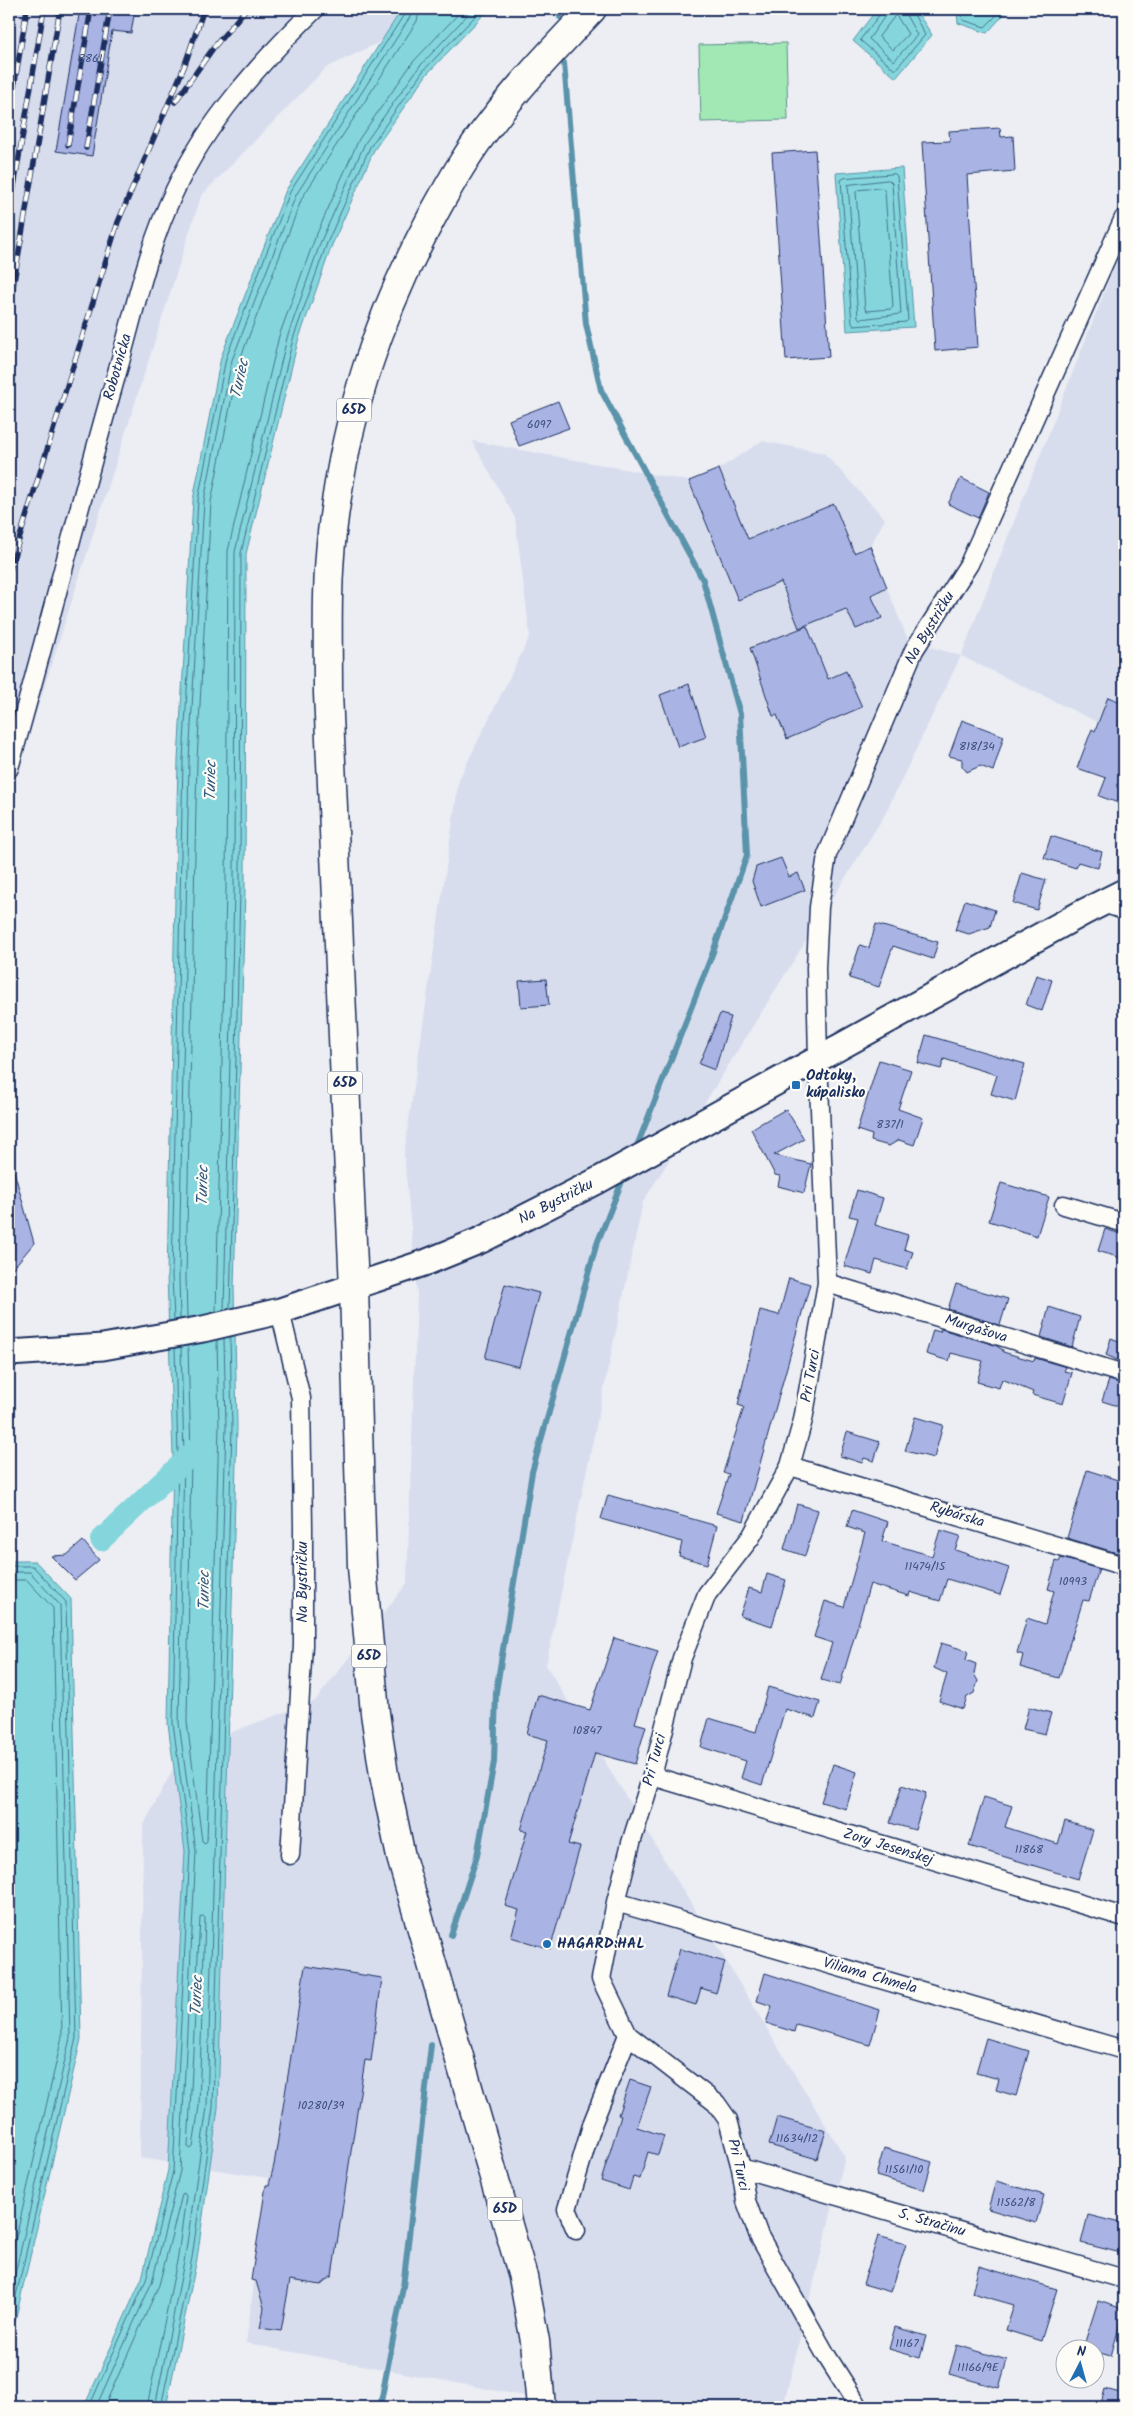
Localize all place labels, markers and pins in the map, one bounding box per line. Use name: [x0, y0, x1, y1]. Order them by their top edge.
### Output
place label: Odtoky, kúpalisko: [806, 1064, 866, 1105]
marker: Odtoky, kúpalisko: [790, 1079, 802, 1091]
place label: HAGARD:HAL: [557, 1932, 645, 1956]
marker: HAGARD:HAL: [541, 1938, 553, 1950]

